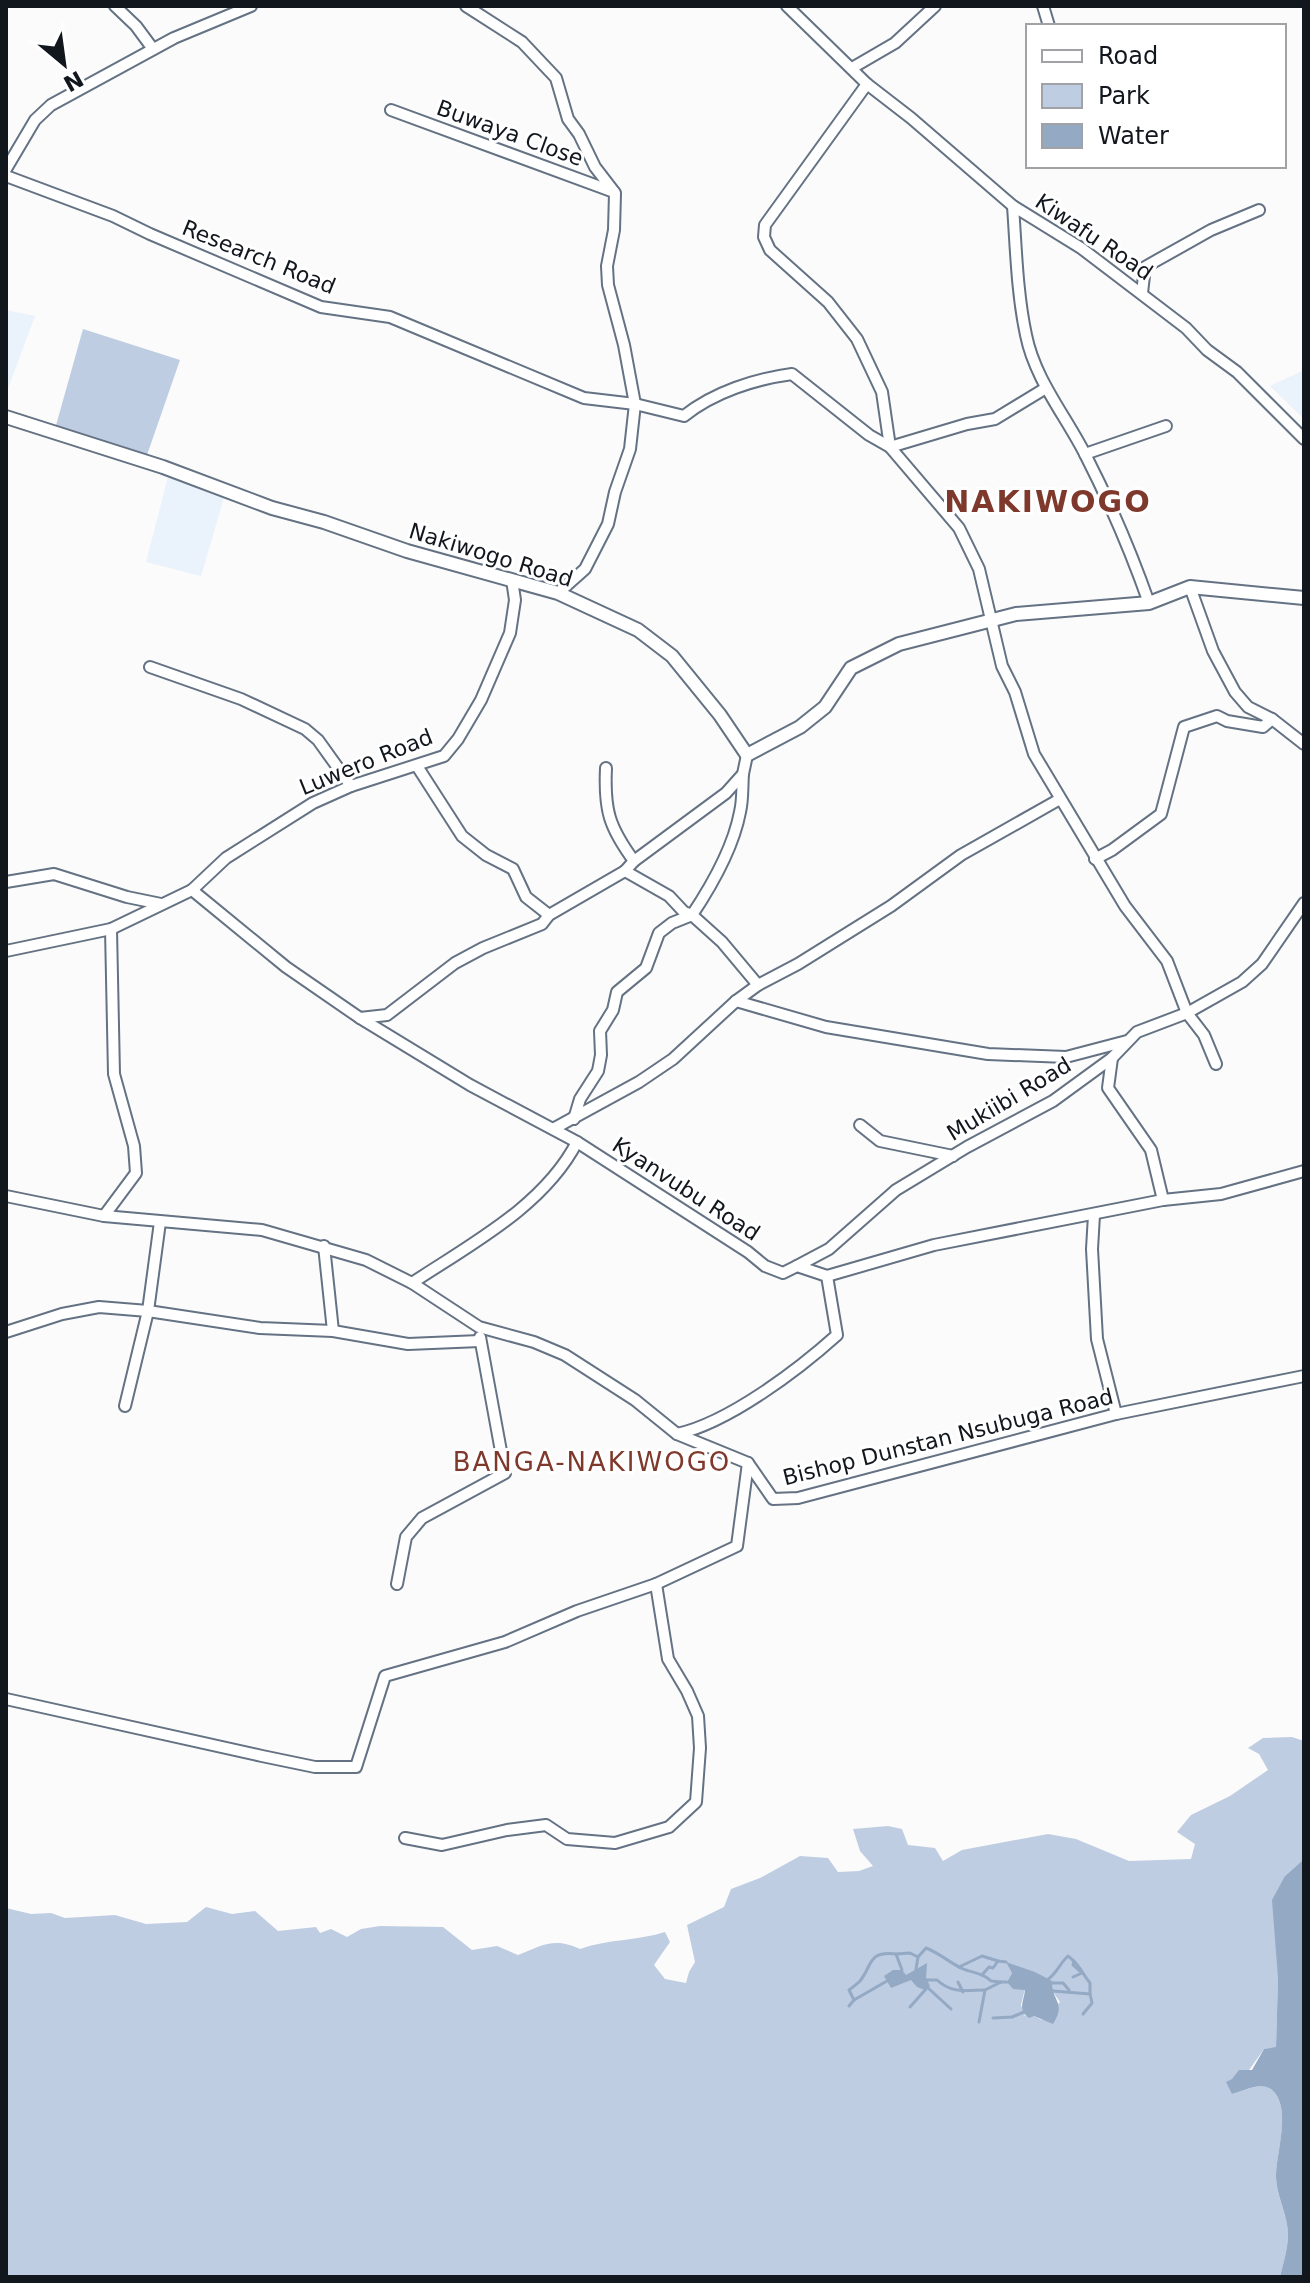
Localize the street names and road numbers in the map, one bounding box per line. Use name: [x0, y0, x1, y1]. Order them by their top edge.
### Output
street label: Buwaya Close: [433, 95, 587, 171]
street label: Kiwafu Road: [1031, 189, 1157, 285]
street label: Research Road: [179, 215, 339, 299]
street label: Nakiwogo Road: [406, 518, 576, 592]
street label: Luwero Road: [296, 724, 436, 800]
street label: Mukiibi Road: [942, 1052, 1076, 1146]
street label: Kyanvubu Road: [608, 1132, 764, 1246]
street label: Bishop Dunstan Nsubuga Road: [780, 1384, 1116, 1490]

